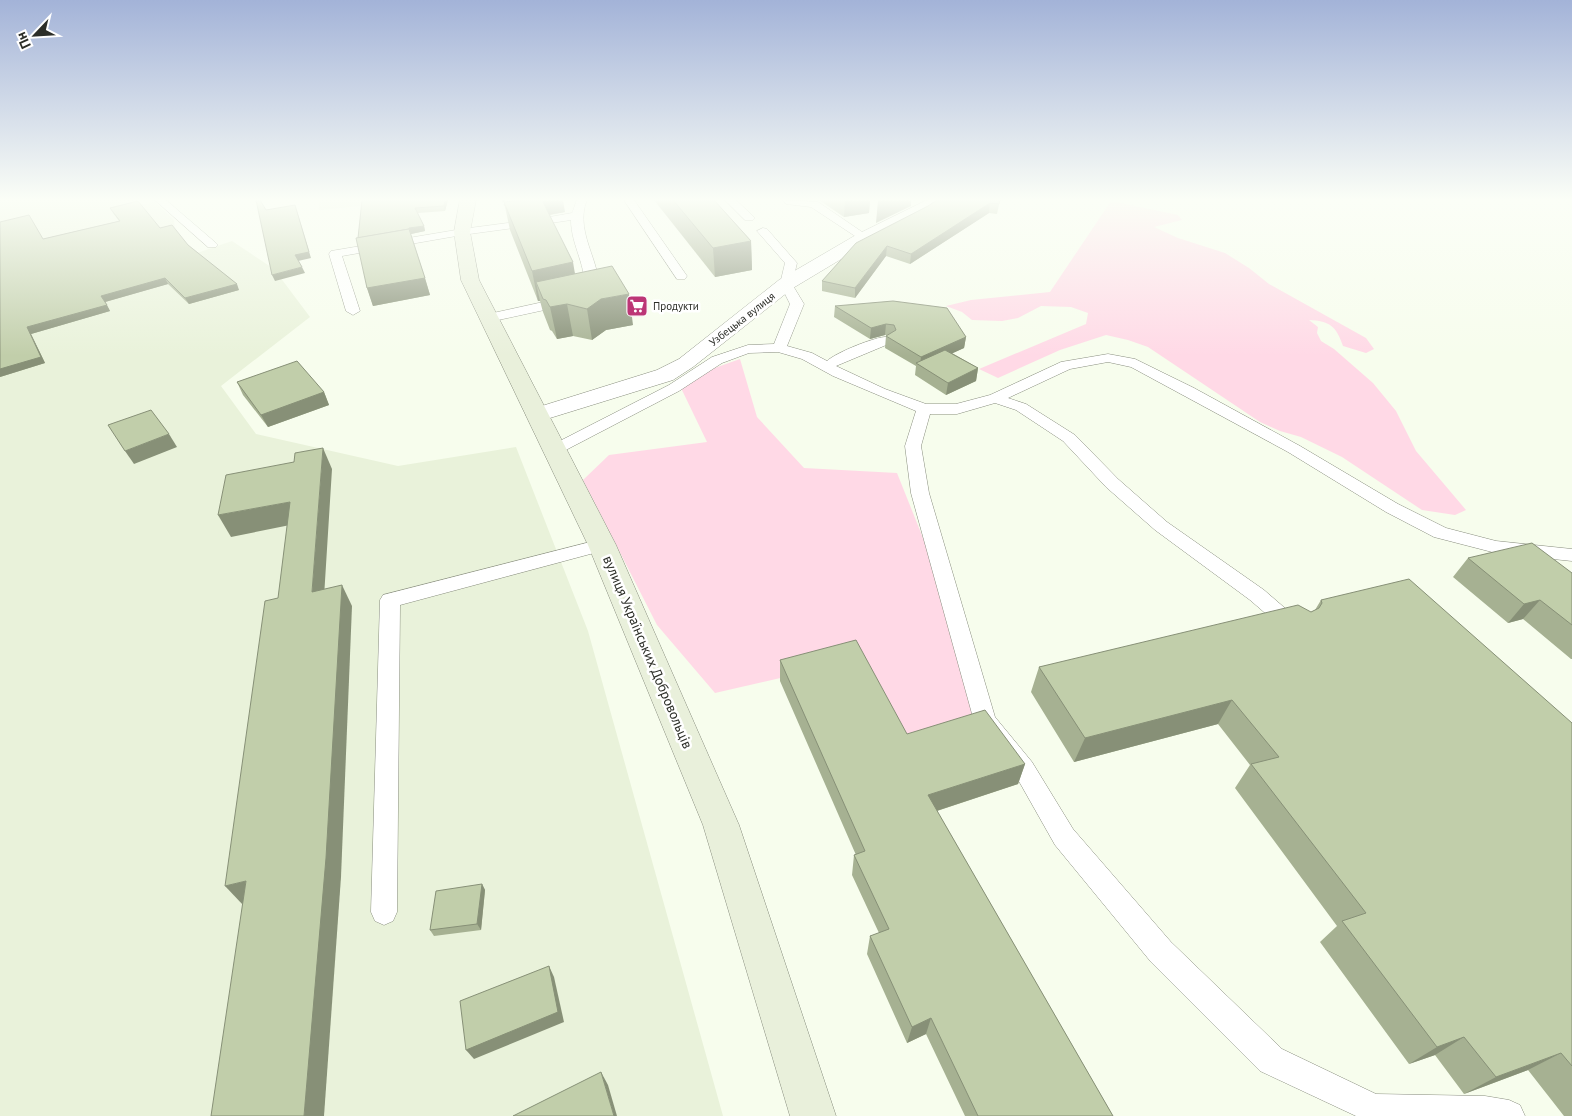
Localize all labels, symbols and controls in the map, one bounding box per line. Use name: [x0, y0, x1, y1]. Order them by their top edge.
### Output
north arrow: [10, 10, 60, 60]
text: Пн: [12, 29, 35, 52]
street label: Узбецька вулиця: [706, 289, 778, 349]
supermarket icon: Продукти: [625, 294, 649, 318]
place label: Продукти: [653, 299, 699, 313]
street label: вулиця Українських Добровольців: [599, 553, 697, 751]

